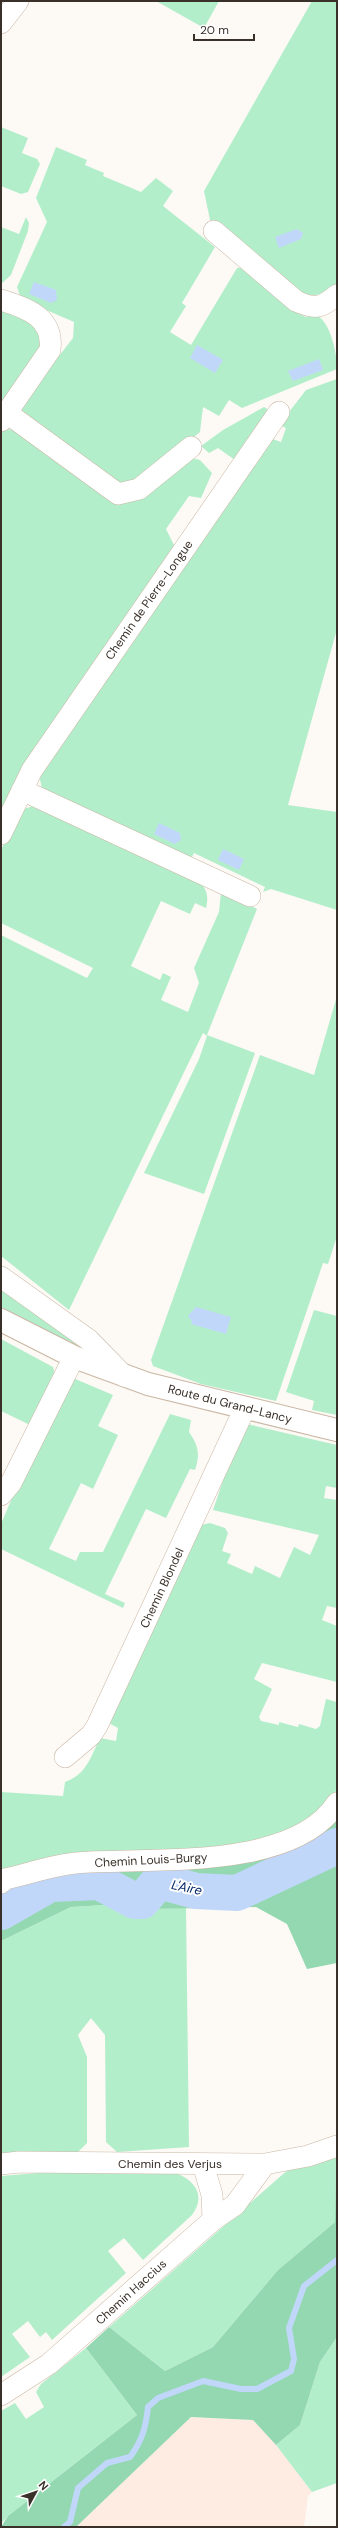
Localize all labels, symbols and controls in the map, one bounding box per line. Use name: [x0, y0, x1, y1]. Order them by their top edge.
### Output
scale bar: [194, 16, 254, 42]
text: 20 m: [200, 22, 229, 38]
street label: Chemin de Pierre-Longue: [102, 537, 197, 663]
street label: Route du Grand-Lancy: [166, 1381, 294, 1427]
street label: Chemin Blondel: [136, 1545, 188, 1631]
street label: Chemin Louis-Burgy: [94, 1849, 208, 1871]
water label: L'Aire: [170, 1876, 204, 1899]
street label: Chemin des Verjus: [118, 2156, 222, 2172]
street label: Chemin Haccius: [92, 2256, 170, 2328]
north arrow: [16, 2472, 56, 2512]
text: N: [36, 2478, 52, 2493]

